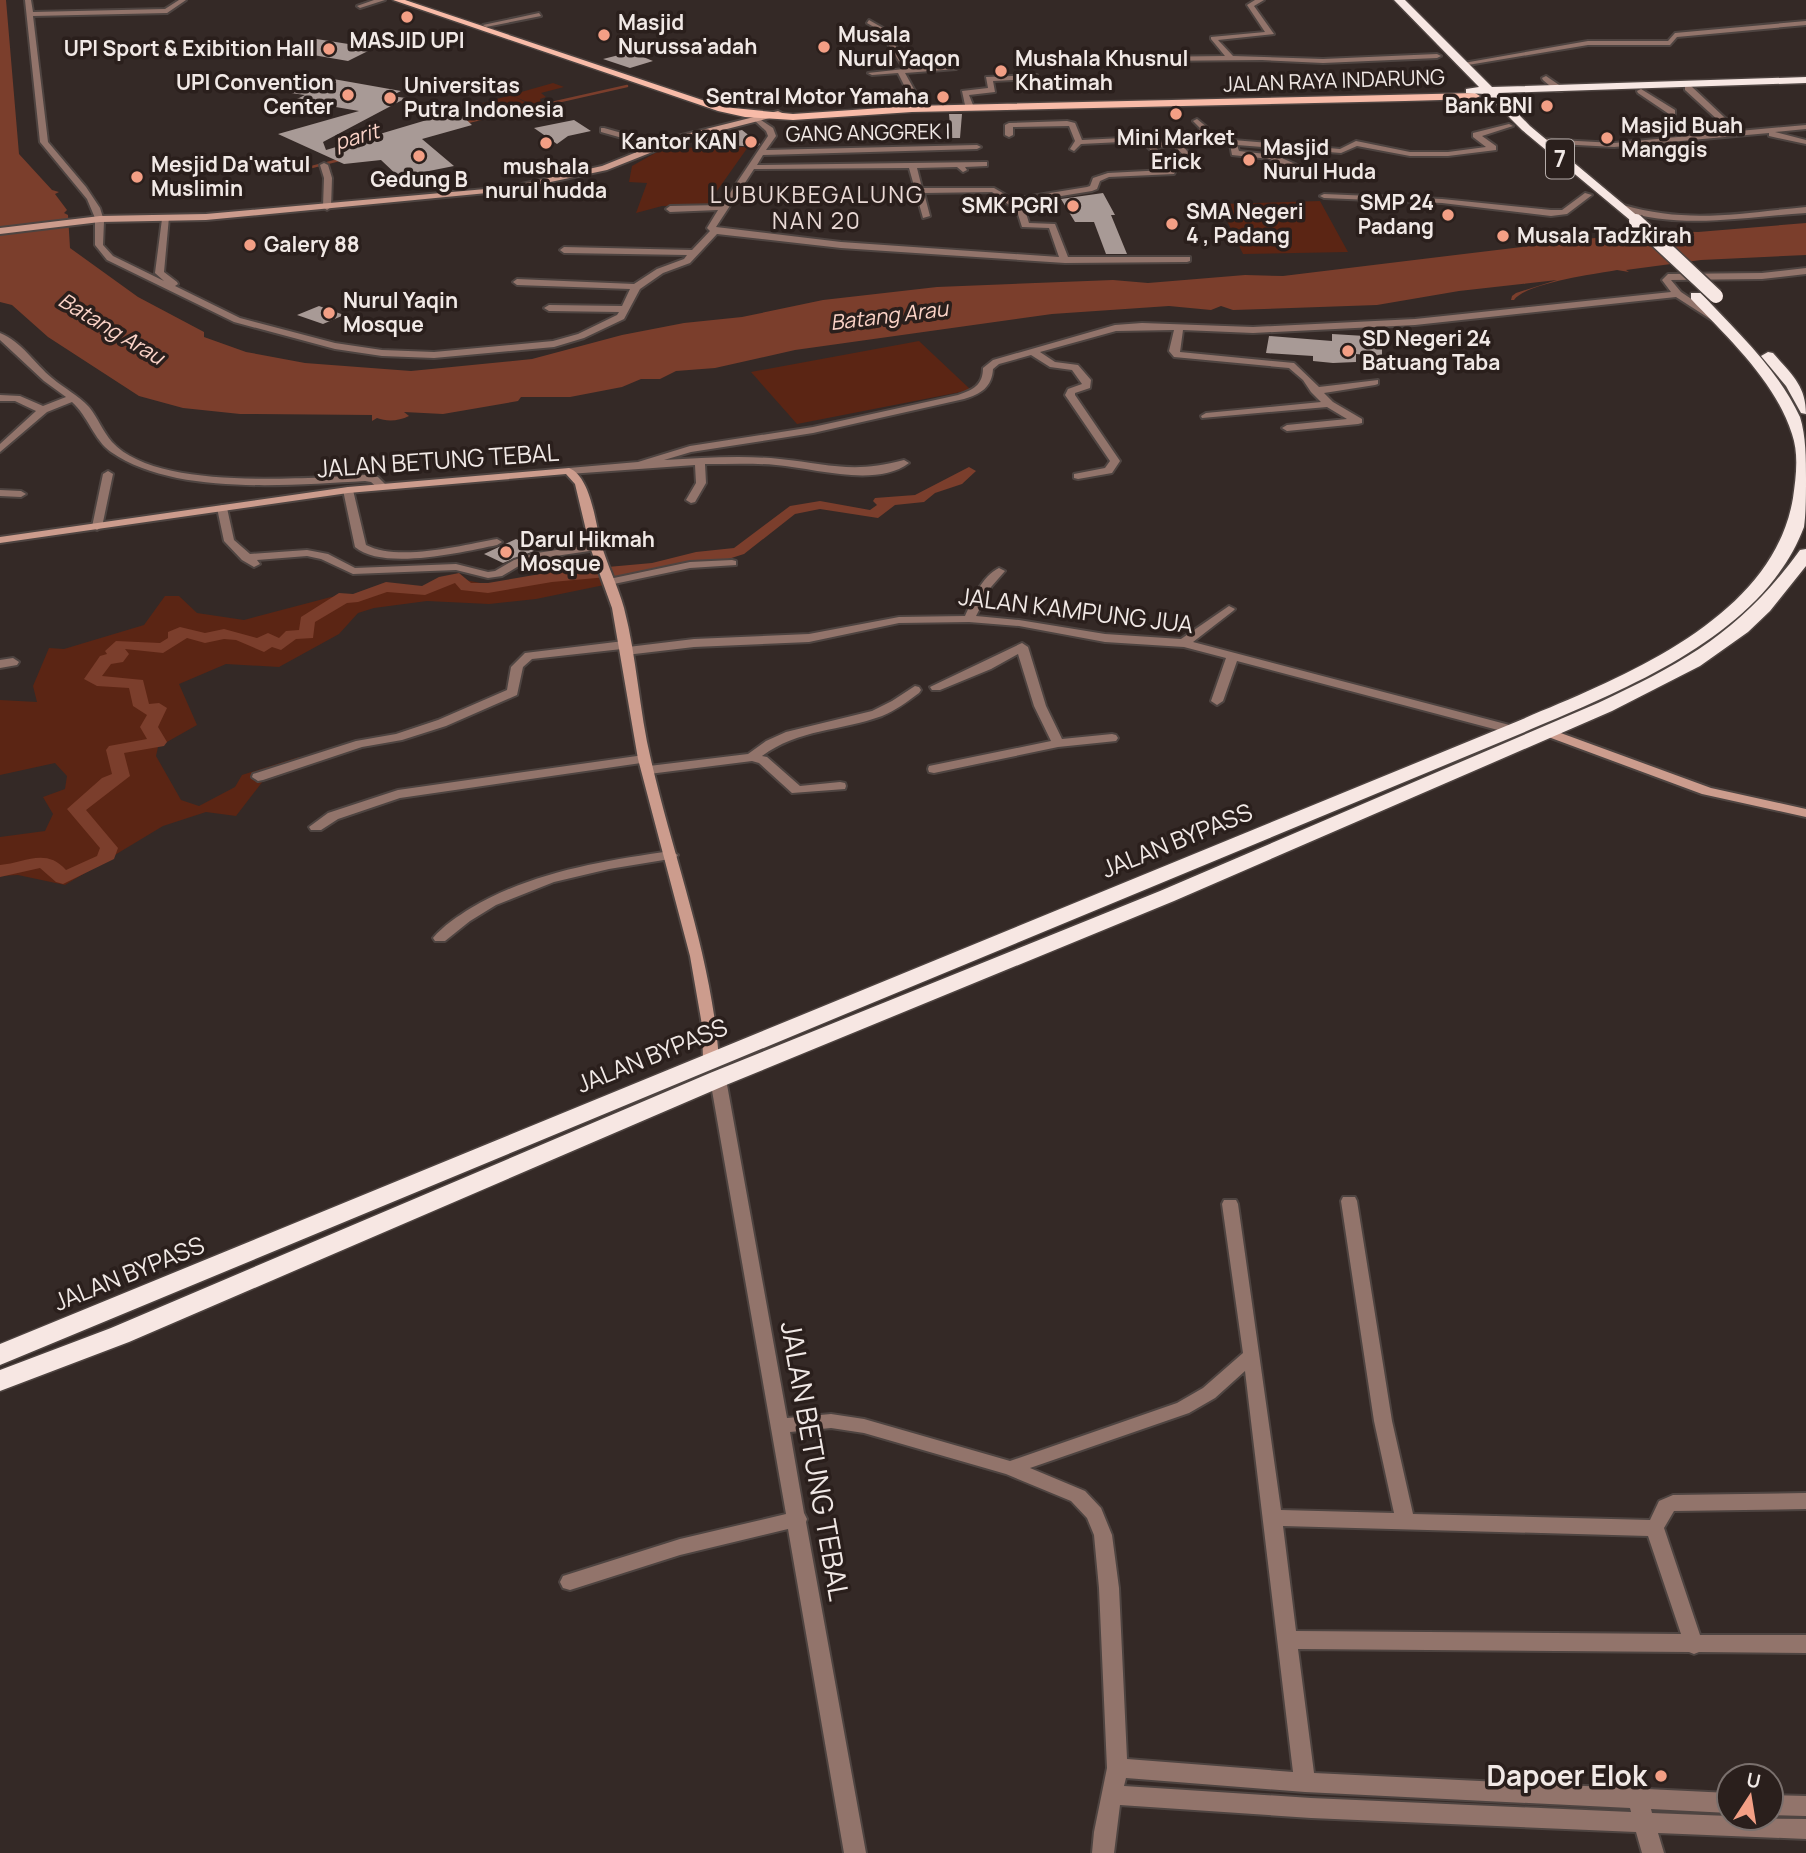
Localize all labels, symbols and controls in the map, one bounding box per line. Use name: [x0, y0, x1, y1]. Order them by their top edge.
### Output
place label: Masjid Nurussa'adah: [618, 8, 757, 60]
marker: MASJID UPI: [399, 9, 415, 25]
place label: Musala Nurul Yaqon: [838, 20, 960, 72]
place label: MASJID UPI: [349, 26, 465, 54]
marker: Masjid Nurussa'adah: [596, 27, 612, 43]
place label: UPI Sport & Exibition Hall: [64, 34, 315, 62]
marker: Musala Nurul Yaqon: [816, 39, 832, 55]
marker: UPI Sport & Exibition Hall: [321, 41, 337, 57]
place label: Mushala Khusnul Khatimah: [1015, 44, 1188, 96]
street label: JALAN RAYA INDARUNG: [1223, 62, 1445, 98]
marker: Mushala Khusnul Khatimah: [993, 63, 1009, 79]
place label: UPI Convention Center: [176, 68, 334, 120]
place label: Universitas Putra Indonesia: [404, 71, 564, 123]
place label: Sentral Motor Yamaha: [706, 82, 929, 110]
marker: UPI Convention Center: [340, 87, 356, 103]
marker: Sentral Motor Yamaha: [935, 89, 951, 105]
marker: Universitas Putra Indonesia: [382, 90, 398, 106]
place label: Bank BNI: [1445, 91, 1533, 119]
marker: Bank BNI: [1539, 98, 1555, 114]
marker: Mini Market Erick: [1168, 106, 1184, 122]
place label: Masjid Buah Manggis: [1621, 111, 1743, 163]
water label: parit: [331, 116, 385, 156]
street label: GANG ANGGREK I: [785, 117, 951, 147]
place label: Mini Market Erick: [1117, 123, 1235, 175]
place label: Kantor KAN: [621, 127, 737, 155]
marker: Masjid Buah Manggis: [1599, 130, 1615, 146]
place label: Masjid Nurul Huda: [1263, 133, 1376, 185]
marker: Kantor KAN: [743, 134, 759, 150]
marker: mushala nurul hudda: [538, 135, 554, 151]
road number: 7: [1546, 140, 1574, 178]
marker: Gedung B: [411, 148, 427, 164]
place label: Mesjid Da'watul Muslimin: [151, 150, 310, 202]
place label: mushala nurul hudda: [485, 152, 607, 204]
marker: Masjid Nurul Huda: [1241, 152, 1257, 168]
place label: Gedung B: [370, 165, 468, 193]
marker: Mesjid Da'watul Muslimin: [129, 169, 145, 185]
district label: LUBUKBEGALUNG NAN 20: [710, 178, 924, 236]
place label: SMP 24 Padang: [1358, 188, 1434, 240]
place label: SMK PGRI: [961, 191, 1059, 219]
place label: SMA Negeri 4 , Padang: [1186, 197, 1304, 249]
marker: SMK PGRI: [1065, 198, 1081, 214]
marker: SMP 24 Padang: [1440, 207, 1456, 223]
marker: SMA Negeri 4 , Padang: [1164, 216, 1180, 232]
place label: Musala Tadzkirah: [1517, 221, 1692, 249]
marker: Musala Tadzkirah: [1495, 228, 1511, 244]
place label: Galery 88: [264, 230, 360, 258]
marker: Galery 88: [242, 237, 258, 253]
water label: Batang Arau: [54, 286, 171, 371]
place label: Nurul Yaqin Mosque: [343, 286, 458, 338]
water label: Batang Arau: [828, 294, 951, 336]
marker: Nurul Yaqin Mosque: [321, 305, 337, 321]
place label: SD Negeri 24 Batuang Taba: [1362, 324, 1500, 376]
marker: SD Negeri 24 Batuang Taba: [1340, 343, 1356, 359]
street label: JALAN BETUNG TEBAL: [316, 435, 560, 484]
place label: Darul Hikmah Mosque: [520, 525, 655, 577]
marker: Darul Hikmah Mosque: [498, 544, 514, 560]
street label: JALAN KAMPUNG JUA: [957, 579, 1195, 640]
street label: JALAN BYPASS: [1096, 794, 1257, 885]
street label: JALAN BYPASS: [571, 1009, 732, 1100]
street label: JALAN BYPASS: [48, 1227, 209, 1318]
street label: JALAN BETUNG TEBAL: [773, 1318, 859, 1603]
place label: Dapoer Elok: [1486, 1756, 1648, 1794]
north arrow: [1715, 1762, 1785, 1832]
text: U: [1744, 1766, 1763, 1795]
marker: Dapoer Elok: [1653, 1768, 1669, 1784]

